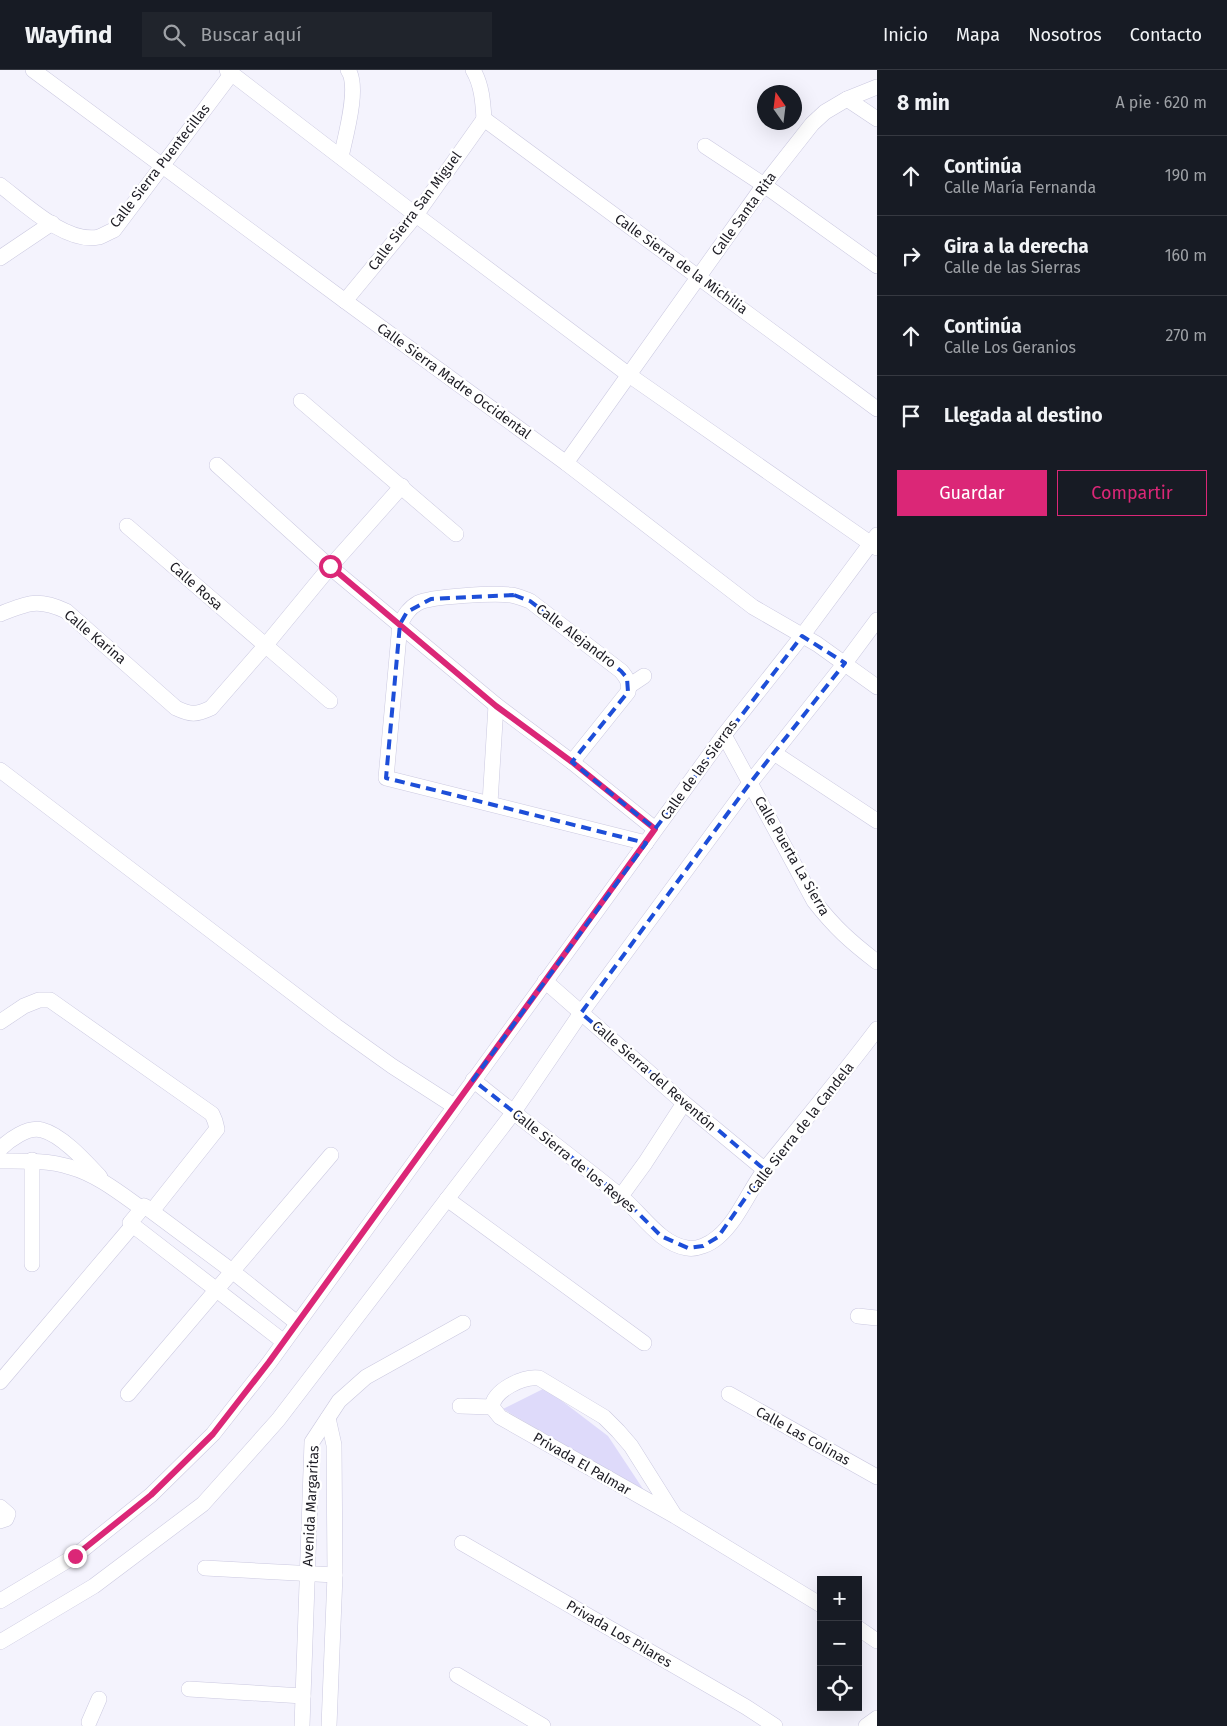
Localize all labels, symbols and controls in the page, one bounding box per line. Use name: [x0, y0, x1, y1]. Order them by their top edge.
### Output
search box: [142, 12, 492, 57]
text: Wayfind: [25, 21, 112, 49]
icon: search: [160, 21, 188, 49]
text: Buscar aquí: [200, 23, 302, 46]
text: Inicio: [883, 24, 928, 46]
text: Mapa: [956, 24, 1000, 46]
text: Nosotros: [1028, 24, 1102, 46]
text: Contacto: [1130, 24, 1202, 46]
north arrow: [757, 85, 802, 130]
text: 8 min: [897, 90, 950, 116]
text: A pie · 620 m: [1115, 93, 1207, 112]
street label: Calle Sierra Puentecillas: [106, 100, 214, 231]
street label: Calle Sierra San Miguel: [365, 148, 465, 274]
text: Continúa: [944, 155, 1022, 178]
icon: ahead: [897, 162, 925, 190]
text: 190 m: [1165, 166, 1207, 185]
street label: Calle Santa Rita: [708, 169, 780, 259]
text: Calle María Fernanda: [944, 178, 1096, 197]
street label: Calle Sierra de la Michilia: [611, 210, 751, 318]
text: Gira a la derecha: [944, 235, 1089, 258]
icon: right: [897, 242, 925, 270]
text: 160 m: [1165, 246, 1207, 265]
text: Calle de las Sierras: [944, 258, 1081, 277]
text: Continúa: [944, 315, 1022, 338]
street label: Calle Sierra Madre Occidental: [374, 319, 534, 443]
icon: ahead: [897, 322, 925, 350]
text: 270 m: [1165, 326, 1207, 345]
text: Calle Los Geranios: [944, 338, 1076, 357]
icon: arrive: [897, 402, 925, 430]
text: Llegada al destino: [944, 404, 1103, 427]
button: Guardar: [897, 470, 1047, 516]
button: Compartir: [1057, 470, 1207, 516]
route start: [319, 555, 342, 578]
street label: Calle Rosa: [166, 558, 226, 614]
street label: Calle Alejandro: [533, 600, 619, 672]
street label: Calle Karina: [61, 606, 129, 668]
street label: Calle de las Sierras: [657, 716, 741, 823]
street label: Calle Puerta La Sierra: [751, 793, 833, 919]
street label: Calle Sierra del Reventón: [588, 1017, 720, 1135]
street label: Calle Sierra de la Candela: [745, 1059, 857, 1197]
street label: Calle Sierra de los Reyes: [509, 1106, 640, 1217]
street label: Calle Las Colinas: [753, 1403, 854, 1469]
street label: Privada El Palmar: [530, 1429, 635, 1499]
street label: Avenida Margaritas: [299, 1445, 323, 1567]
route end: [64, 1545, 87, 1568]
map controls: [817, 1576, 862, 1711]
button: +: [817, 1576, 862, 1621]
street label: Privada Los Pilares: [563, 1597, 675, 1671]
button: −: [817, 1621, 862, 1666]
button: locate: [817, 1666, 862, 1711]

